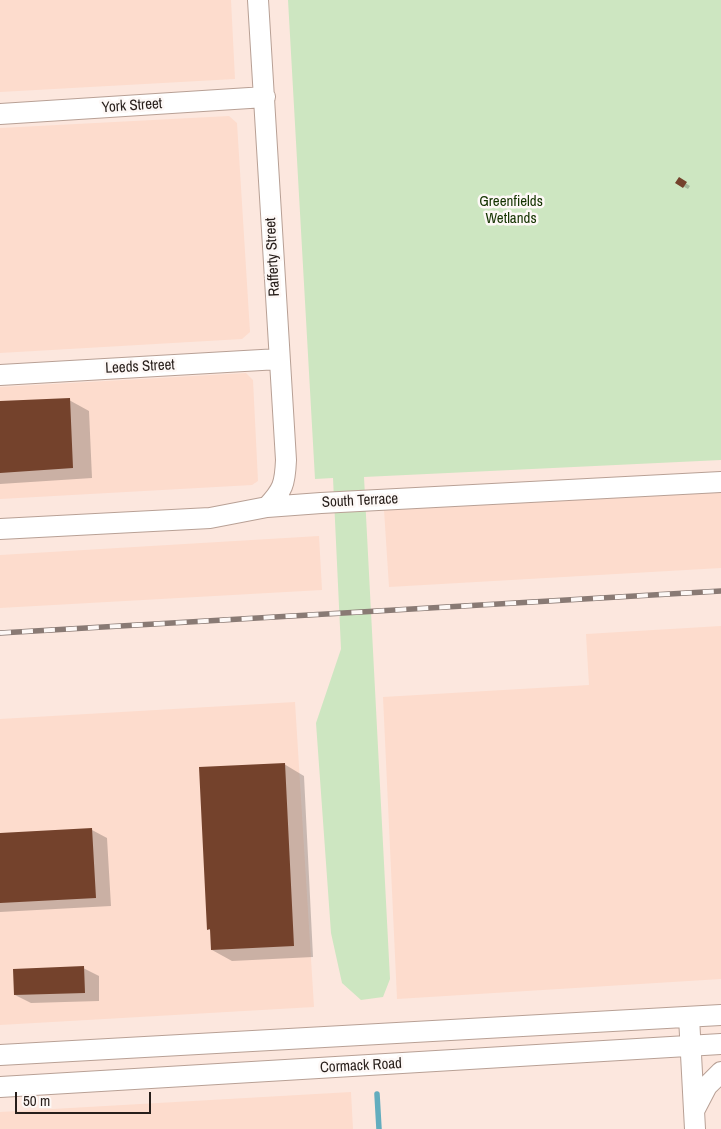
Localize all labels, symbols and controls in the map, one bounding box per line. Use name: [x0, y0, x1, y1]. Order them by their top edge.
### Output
street label: York Street: [101, 95, 163, 117]
park label: Greenfields Wetlands: [479, 193, 543, 228]
street label: Rafferty Street: [262, 217, 284, 297]
street label: Leeds Street: [105, 356, 175, 378]
street label: South Terrace: [321, 490, 399, 512]
street label: Cormack Road: [320, 1055, 402, 1077]
scale bar: [18, 1082, 154, 1114]
text: 50 m: [23, 1090, 50, 1111]

